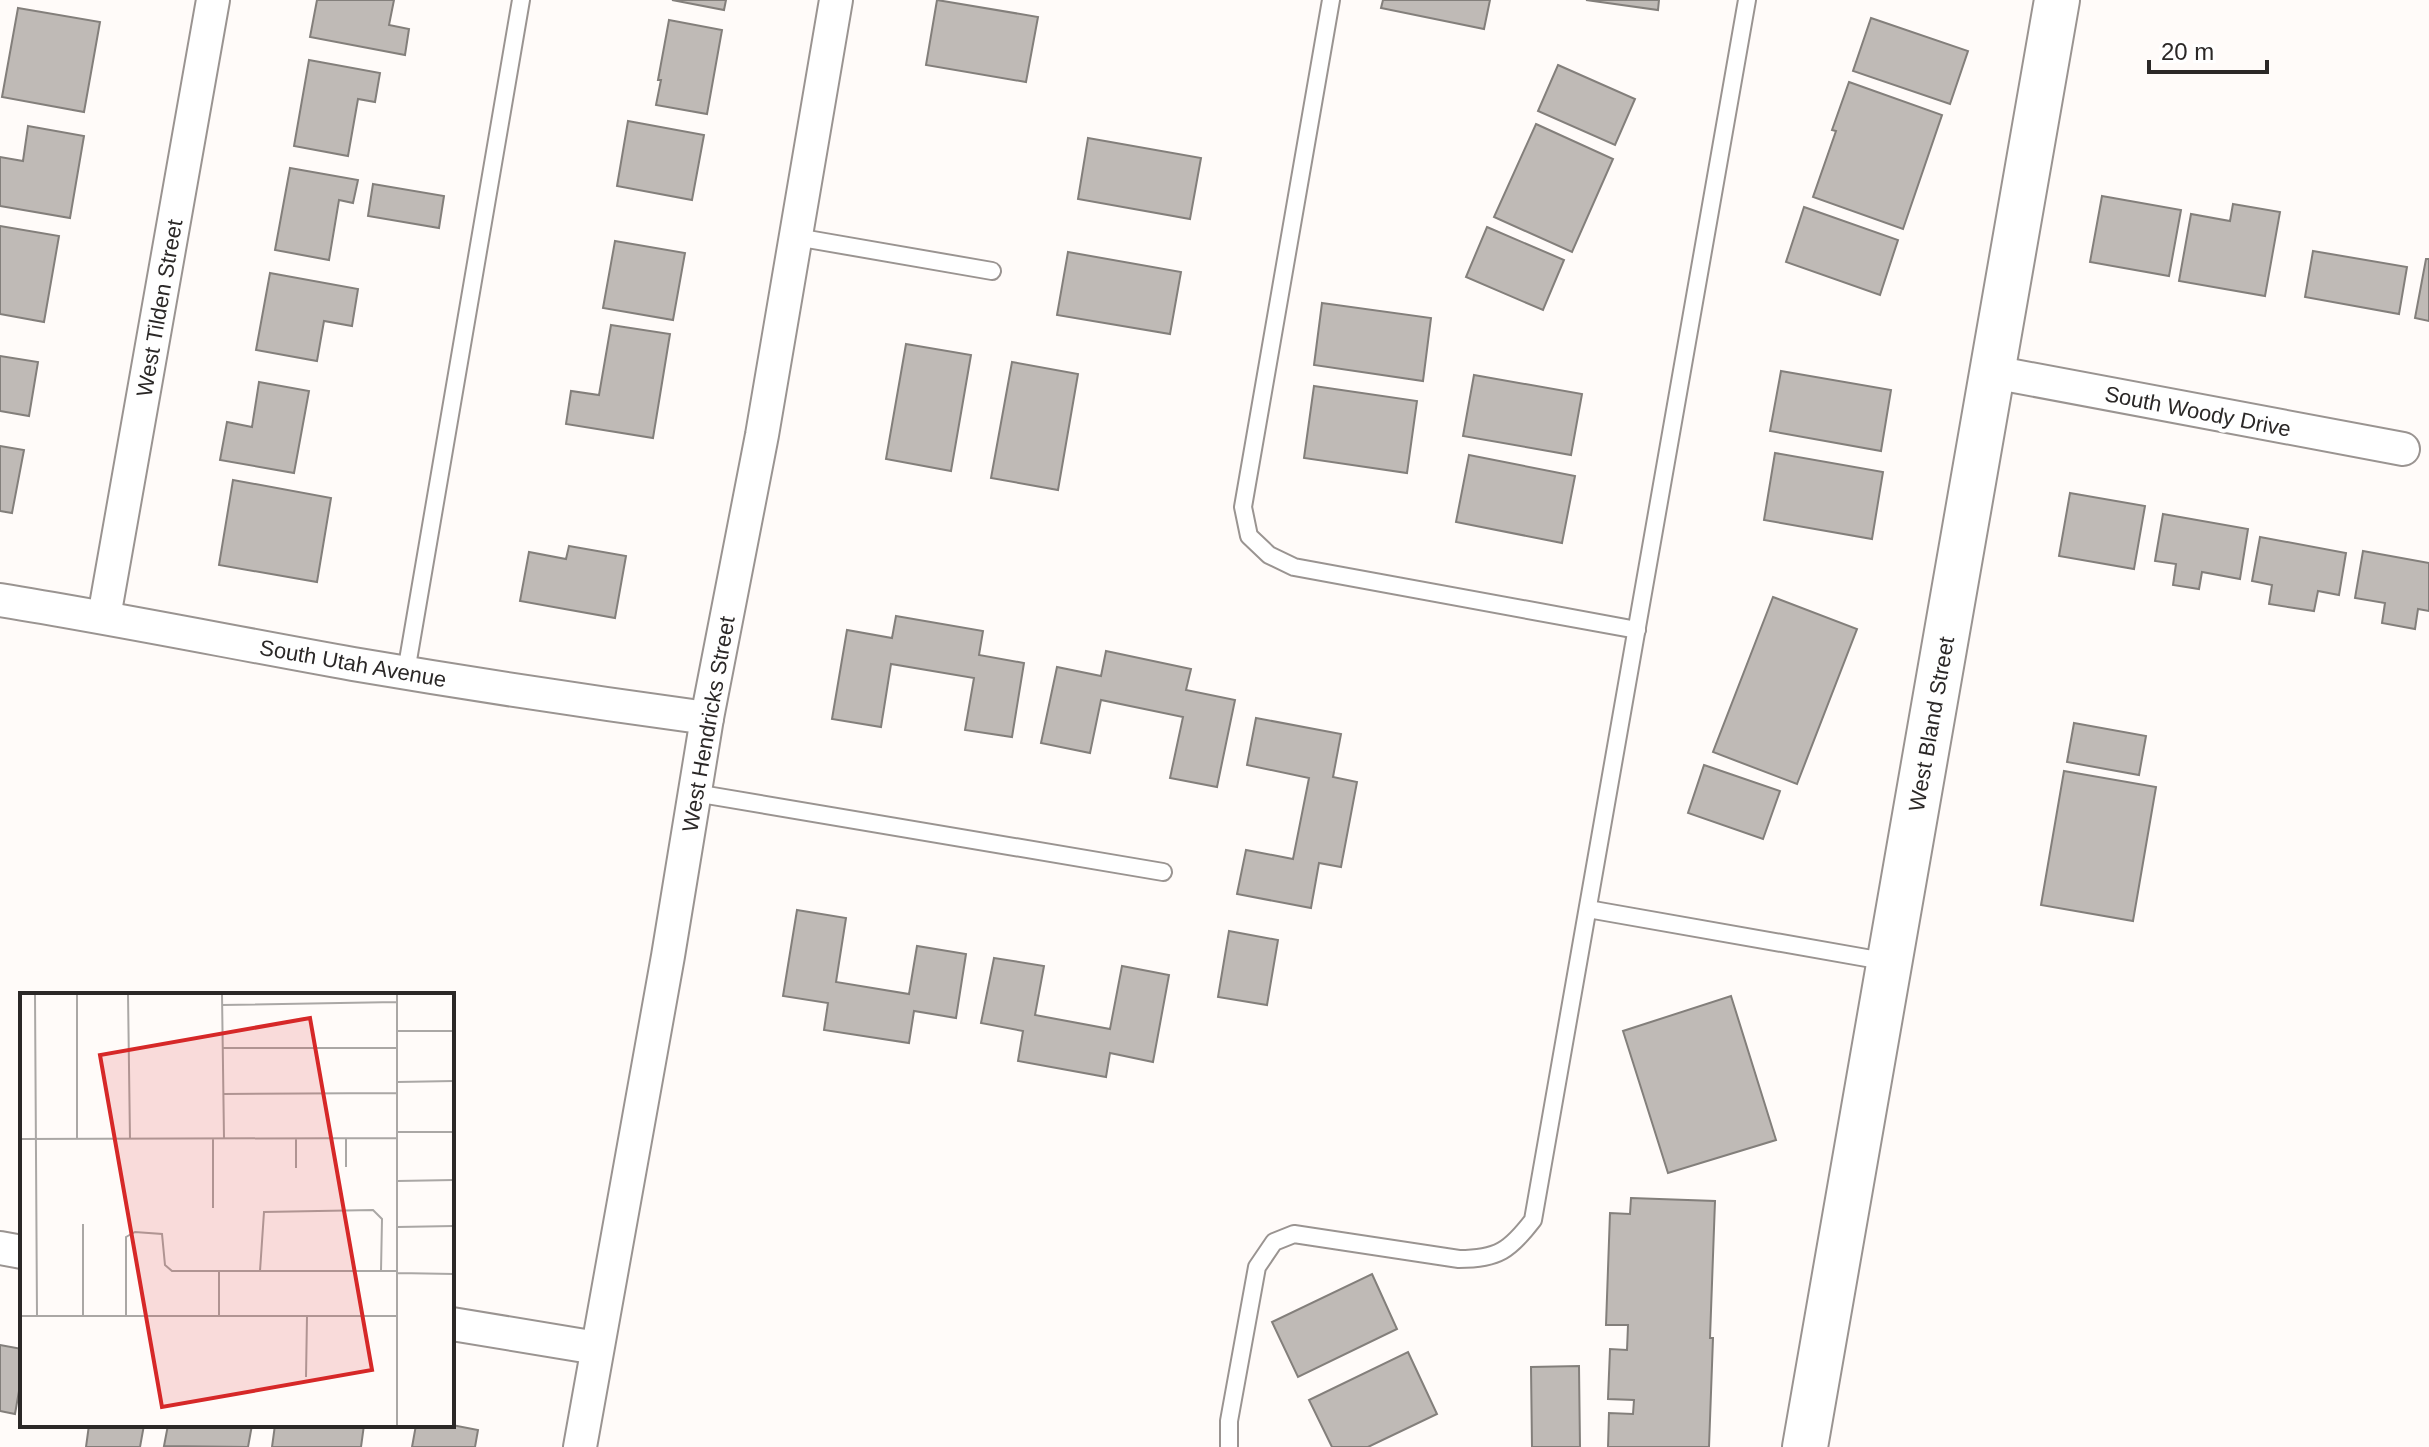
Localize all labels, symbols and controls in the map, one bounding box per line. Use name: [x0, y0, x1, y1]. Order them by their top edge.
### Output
scale bar: [2149, 24, 2267, 74]
text: 20 m: [2161, 38, 2214, 65]
street label: West Tilden Street: [132, 218, 187, 399]
street label: South Woody Drive: [2103, 381, 2293, 442]
street label: West Hendricks Street: [677, 614, 740, 834]
street label: South Utah Avenue: [258, 635, 448, 692]
street label: West Bland Street: [1904, 635, 1959, 813]
inset map: [20, 993, 454, 1427]

